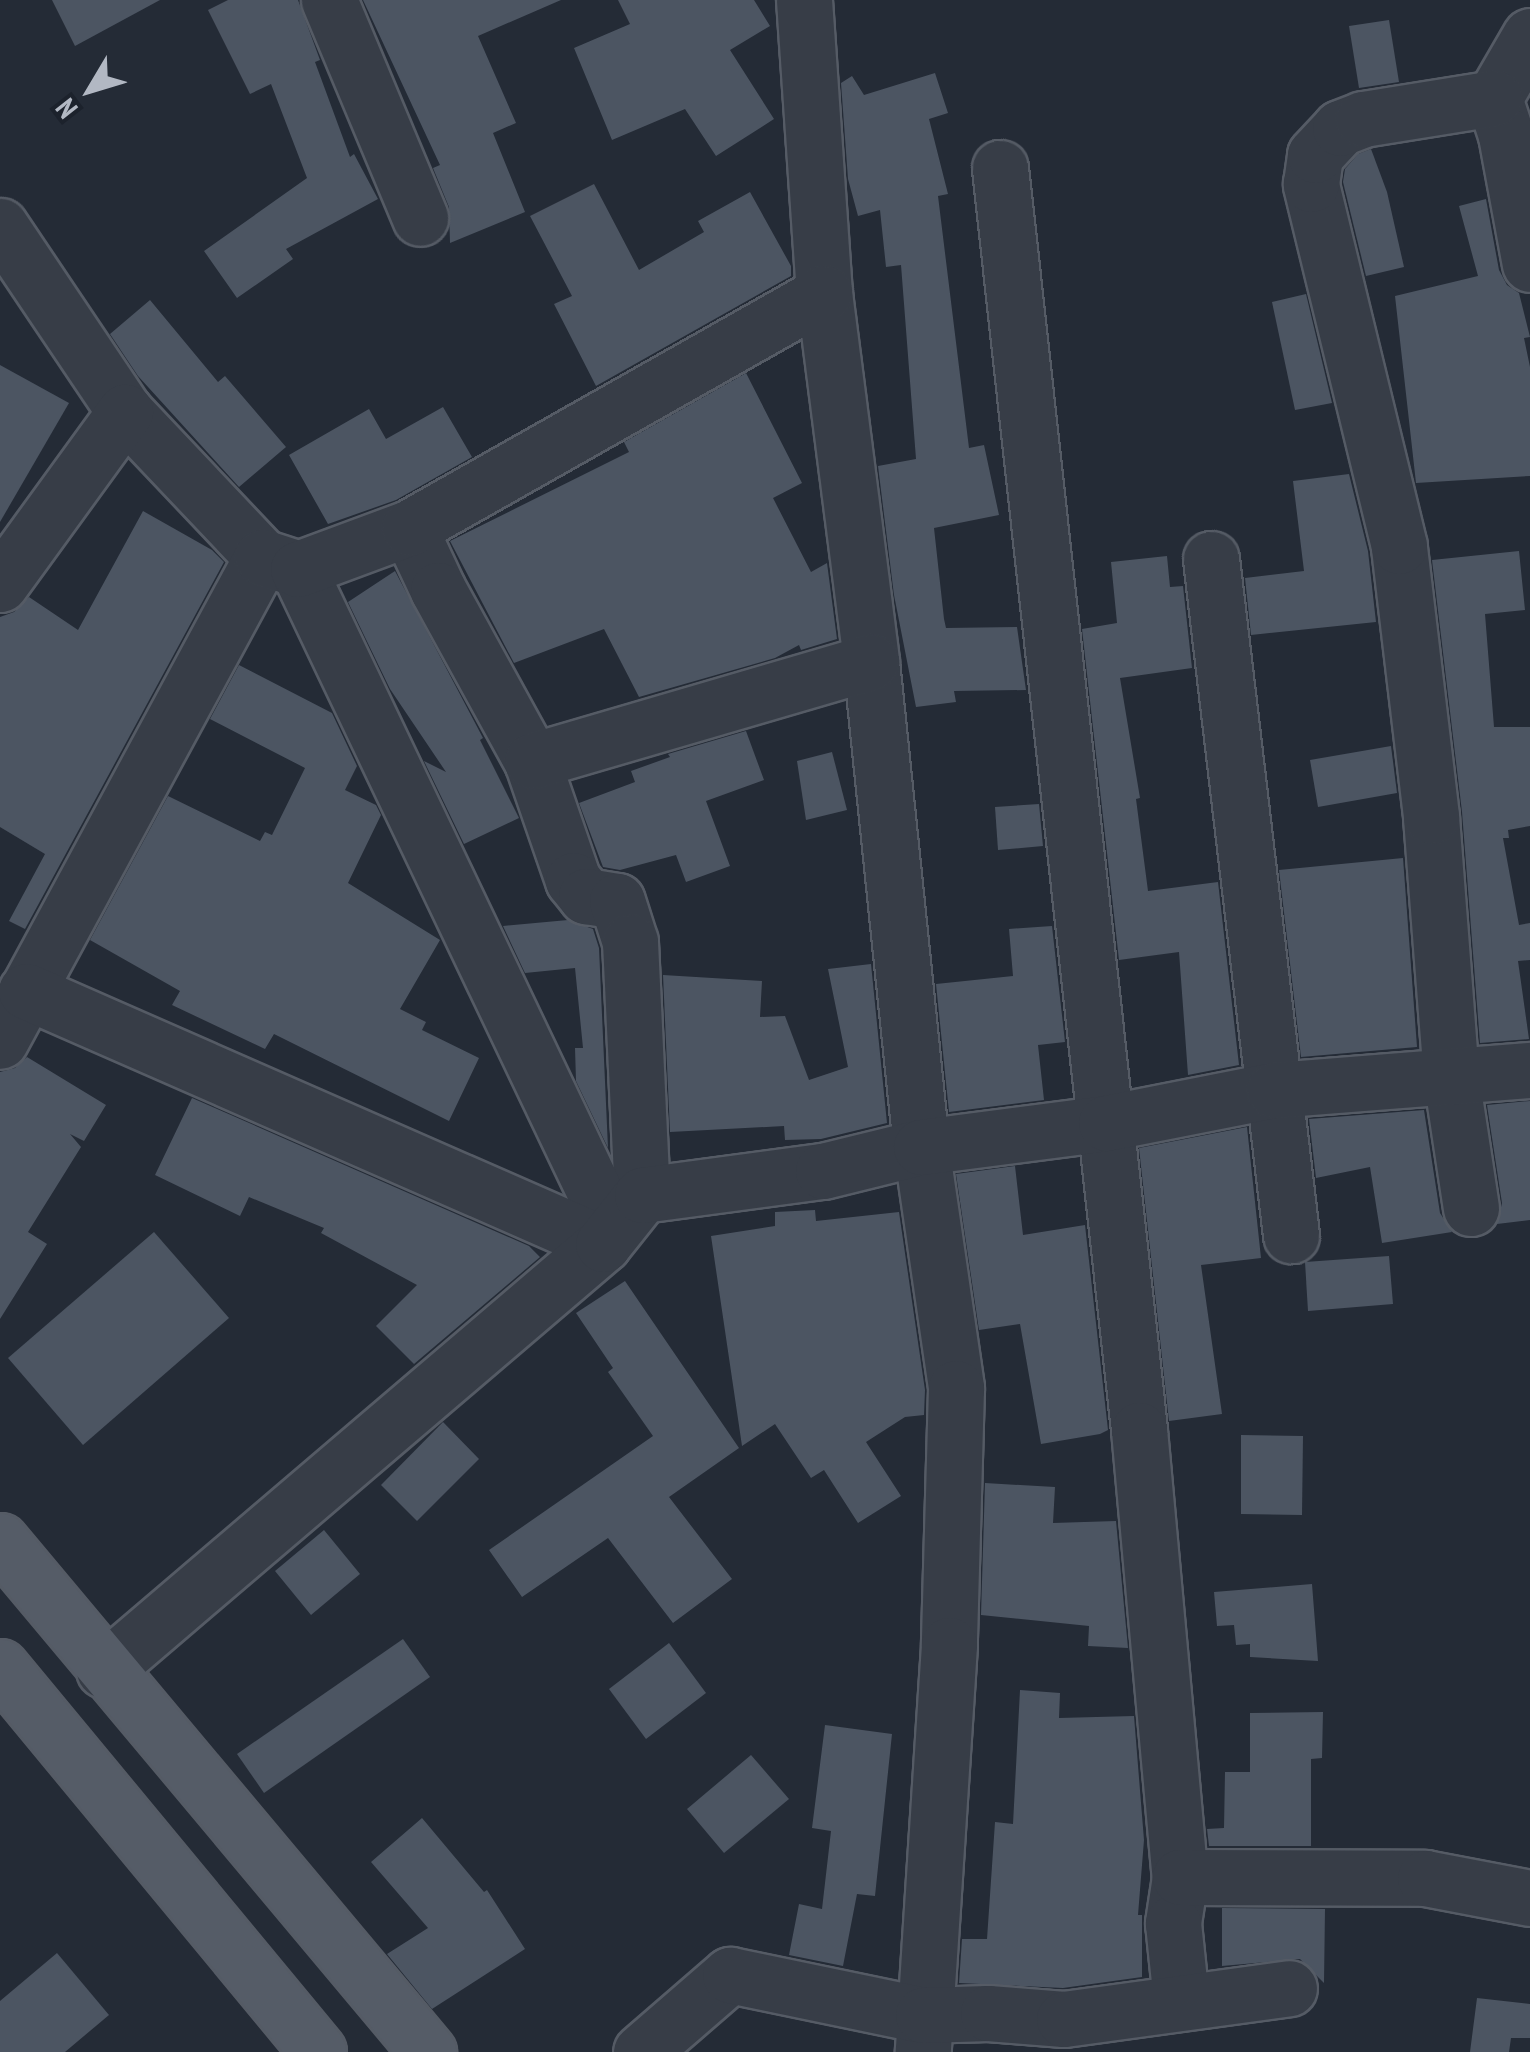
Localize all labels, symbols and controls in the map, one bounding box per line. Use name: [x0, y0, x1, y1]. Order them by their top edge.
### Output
north arrow: [40, 40, 140, 140]
text: N: [47, 91, 85, 126]

